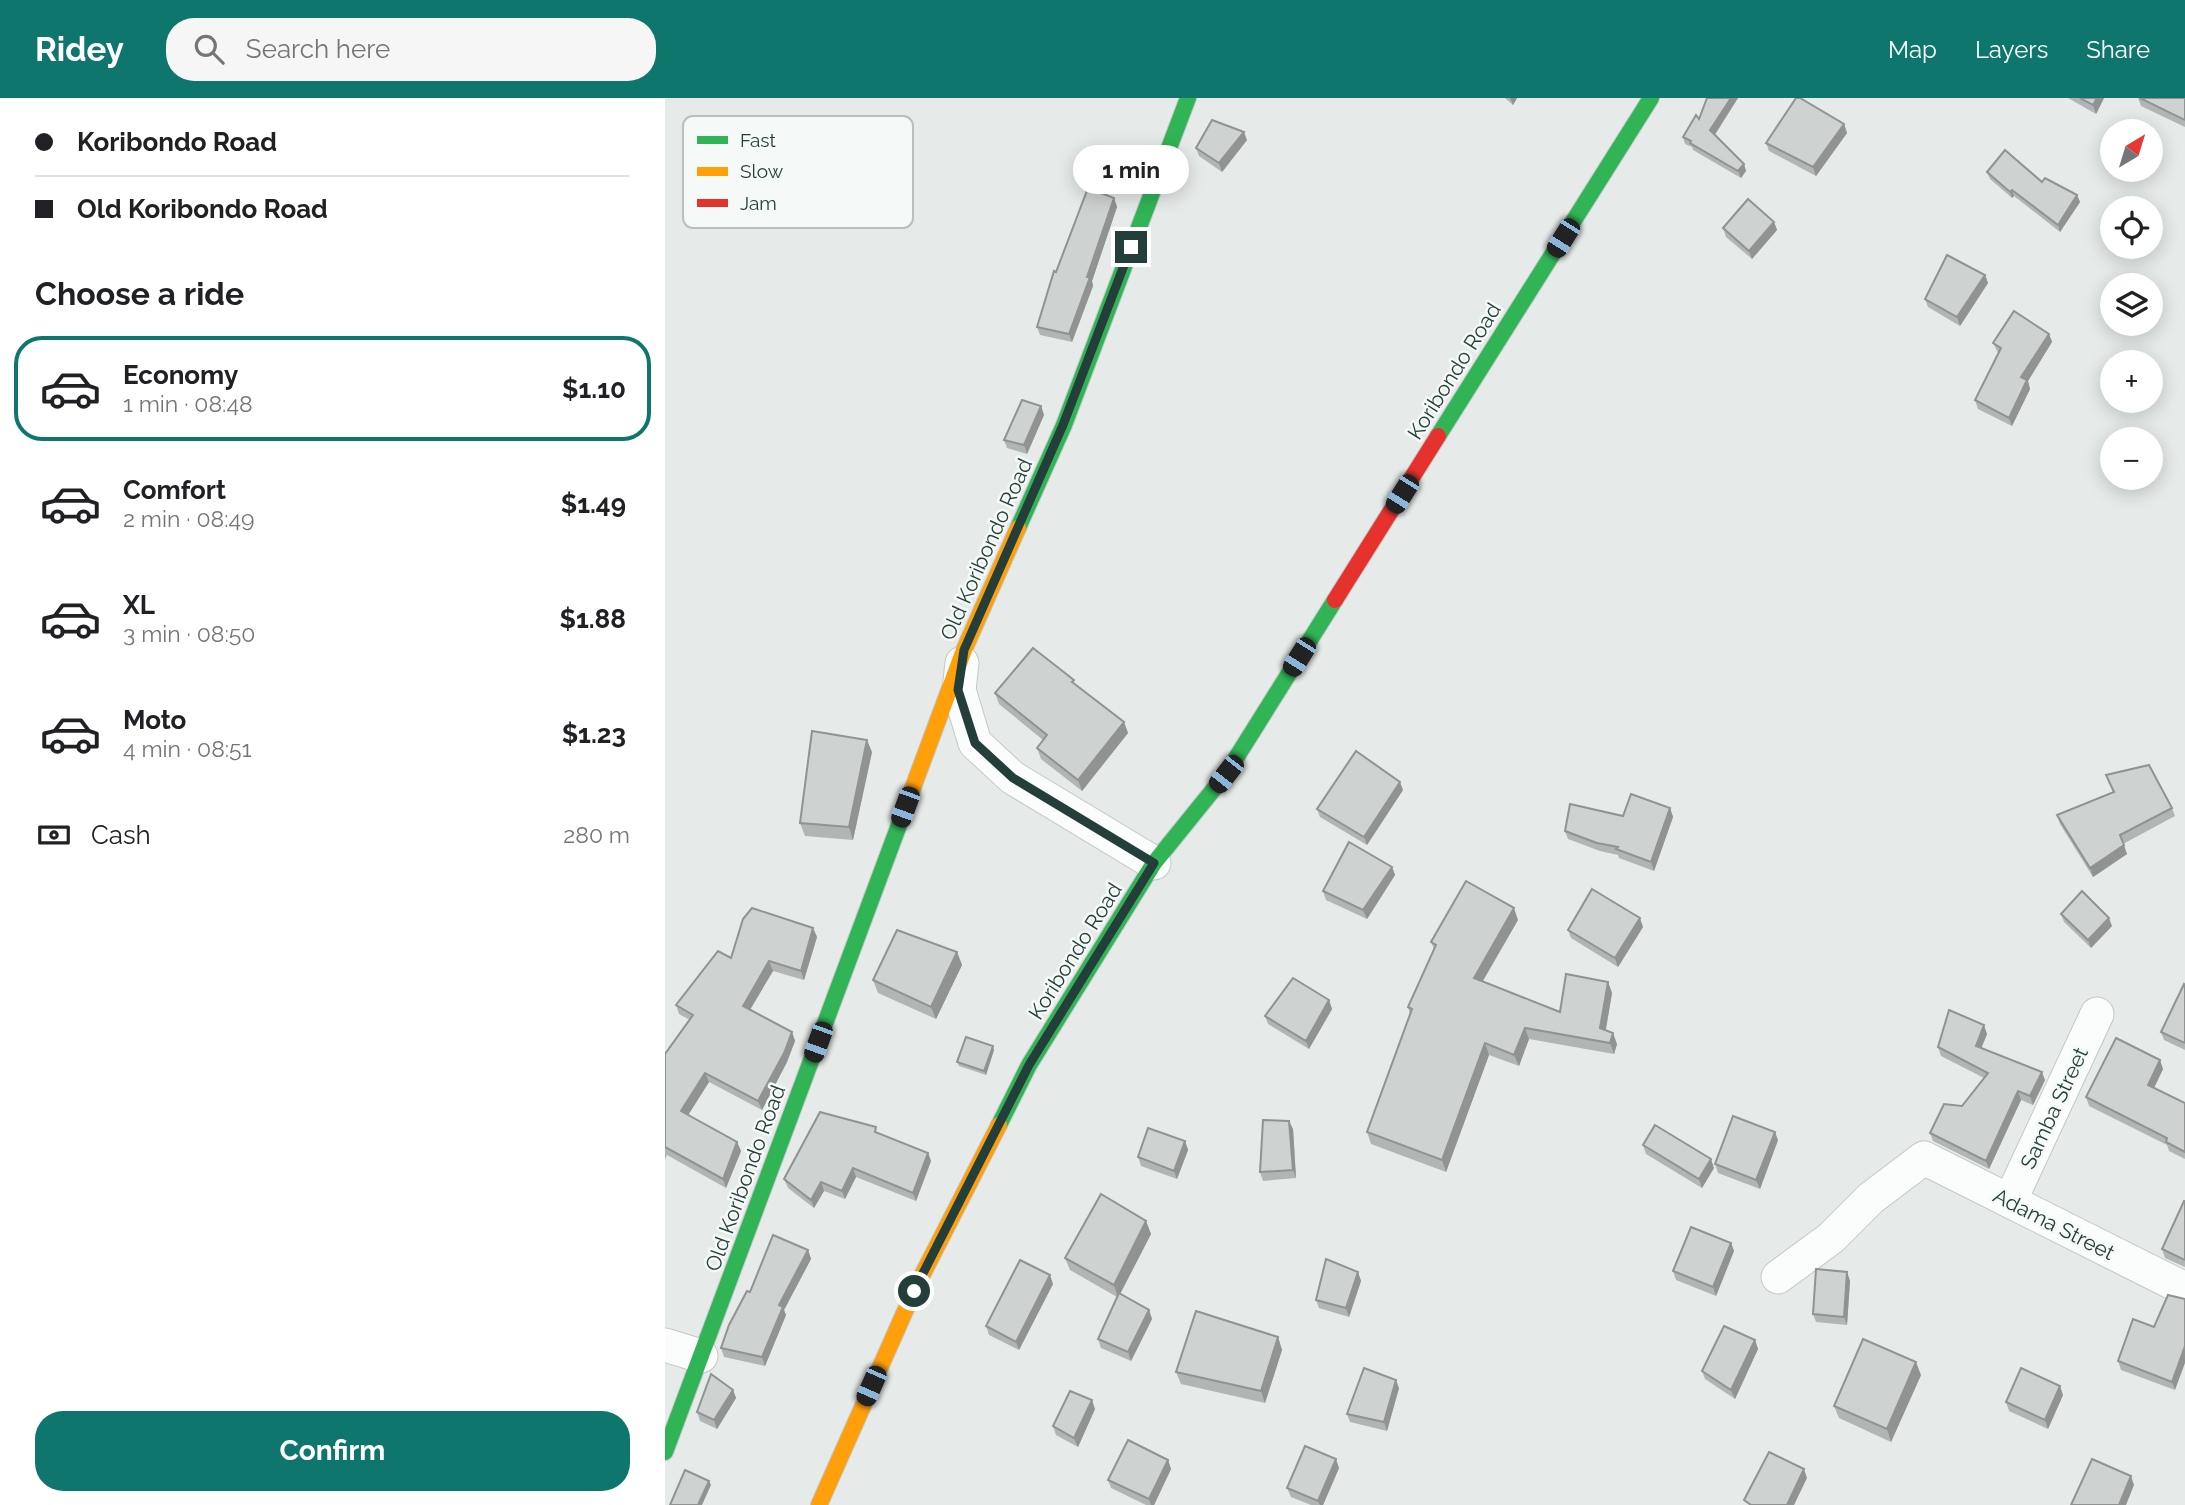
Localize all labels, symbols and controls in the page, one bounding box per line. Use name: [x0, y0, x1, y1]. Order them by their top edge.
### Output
search box: [166, 18, 656, 81]
text: Ridey: [35, 30, 124, 69]
icon: search: [190, 30, 228, 68]
text: Search here: [246, 34, 390, 64]
text: Map: [1888, 35, 1937, 64]
text: Layers: [1975, 35, 2048, 64]
text: Share: [2086, 35, 2150, 64]
legend: [683, 116, 913, 228]
north arrow: [2100, 119, 2163, 182]
map controls: [2100, 119, 2163, 490]
text: Koribondo Road: [77, 127, 277, 157]
text: Fast: [740, 129, 776, 151]
callout: 1 min: [1073, 145, 1189, 194]
text: 1 min: [1102, 156, 1160, 183]
text: Slow: [740, 160, 784, 182]
text: Jam: [740, 192, 777, 214]
text: Old Koribondo Road: [77, 194, 328, 224]
button: locate: [2100, 196, 2163, 259]
car: [1543, 215, 1584, 261]
route end: [1115, 231, 1147, 263]
button: layers: [2100, 273, 2163, 336]
text: Choose a ride: [35, 275, 244, 312]
street label: Koribondo Road: [1402, 298, 1506, 444]
button: +: [2100, 350, 2163, 413]
icon: car: [39, 357, 102, 420]
text: Economy: [123, 360, 238, 390]
text: $1.10: [562, 374, 626, 404]
text: 1 min · 08:48: [123, 390, 253, 417]
button: −: [2100, 427, 2163, 490]
street label: Old Koribondo Road: [935, 454, 1037, 644]
car: [1382, 471, 1423, 517]
icon: car: [39, 472, 102, 535]
text: Comfort: [123, 475, 226, 505]
text: $1.49: [561, 489, 626, 519]
text: 2 min · 08:49: [123, 505, 255, 532]
icon: car: [39, 587, 102, 650]
text: XL: [123, 590, 155, 620]
text: $1.88: [559, 604, 626, 634]
text: 3 min · 08:50: [123, 620, 255, 647]
car: [1279, 634, 1320, 680]
icon: car: [39, 702, 102, 765]
text: Moto: [123, 705, 186, 735]
text: $1.23: [562, 719, 626, 749]
text: 4 min · 08:51: [123, 735, 251, 762]
car: [1205, 751, 1248, 797]
car: [888, 784, 923, 830]
icon: cash: [35, 816, 73, 854]
text: Cash: [91, 820, 151, 850]
text: 280 m: [563, 821, 630, 848]
street label: Koribondo Road: [1023, 878, 1127, 1024]
car: [801, 1019, 836, 1065]
street label: Samba Street: [2015, 1043, 2093, 1173]
street label: Old Koribondo Road: [700, 1082, 790, 1274]
street label: Adama Street: [1989, 1183, 2119, 1265]
route start: [898, 1275, 930, 1307]
car: [853, 1363, 890, 1409]
button: Confirm: [35, 1411, 630, 1491]

